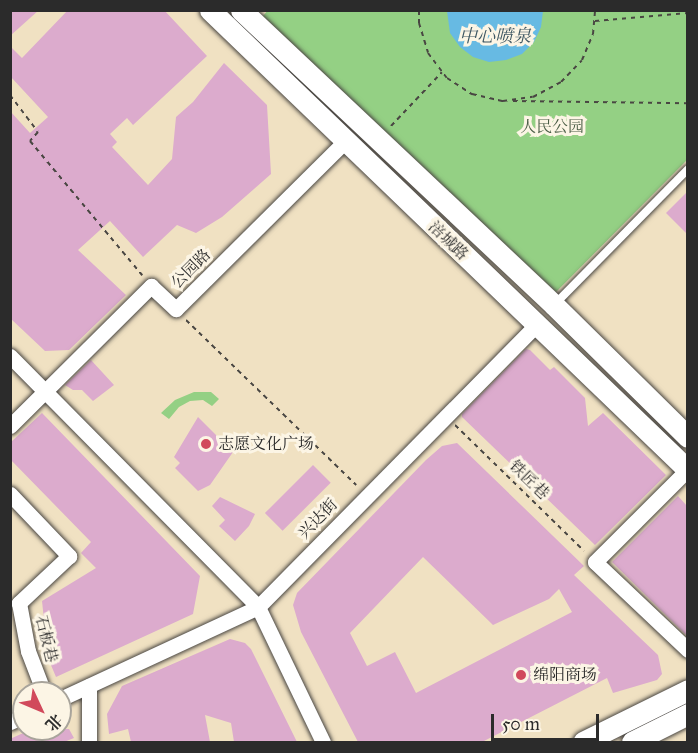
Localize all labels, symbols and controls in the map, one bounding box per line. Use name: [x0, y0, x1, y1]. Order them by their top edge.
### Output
water label: 中心喷泉: [459, 25, 531, 47]
park label: 人民公园: [520, 117, 584, 137]
street label: 涪城路: [424, 217, 472, 265]
street label: 公园路: [167, 245, 215, 293]
place label: 志愿文化广场: [218, 434, 314, 454]
marker: 志愿文化广场: [199, 437, 213, 451]
street label: 铁匠巷: [505, 456, 553, 504]
street label: 兴达街: [294, 495, 342, 543]
street label: 石板巷: [31, 613, 61, 665]
place label: 绵阳商场: [533, 665, 597, 685]
marker: 绵阳商场: [514, 668, 528, 682]
north arrow: [12, 681, 72, 741]
scale bar: [494, 702, 602, 740]
text: 北: [41, 710, 66, 735]
text: 50 m: [502, 713, 540, 735]

